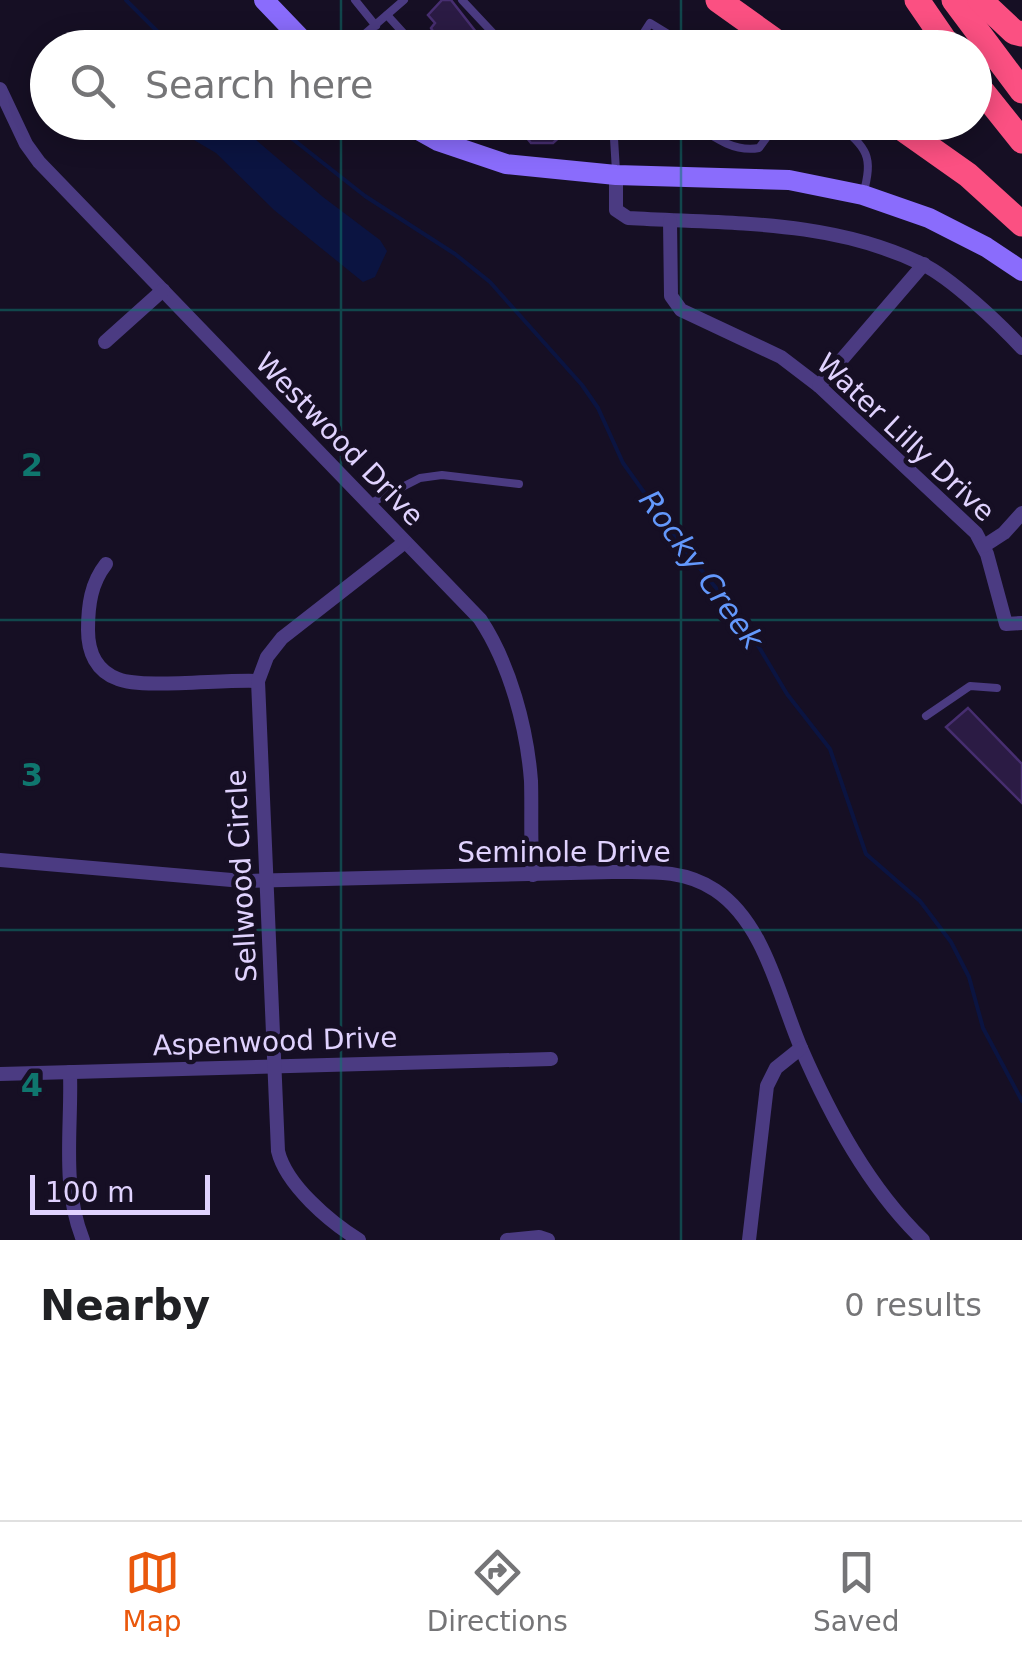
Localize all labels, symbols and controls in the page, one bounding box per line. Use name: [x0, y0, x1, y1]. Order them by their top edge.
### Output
search box: [30, 30, 992, 140]
icon: search: [65, 58, 120, 113]
text: Search here: [145, 63, 373, 107]
street label: Westwood Drive: [249, 346, 430, 533]
street label: Water Lilly Drive: [810, 347, 1001, 528]
text: 2: [21, 446, 43, 484]
water label: Rocky Creek: [632, 483, 772, 657]
text: 3: [21, 756, 43, 794]
street label: Sellwood Circle: [219, 769, 264, 983]
street label: Seminole Drive: [457, 836, 671, 869]
street label: Aspenwood Drive: [152, 1021, 398, 1062]
text: 4: [21, 1066, 43, 1104]
scale bar: [30, 1170, 210, 1214]
text: 100 m: [45, 1176, 135, 1209]
text: Nearby: [40, 1281, 210, 1330]
text: 0 results: [844, 1286, 982, 1324]
tab: Map: [123, 1545, 182, 1638]
tab: Directions: [427, 1545, 568, 1638]
tab: Saved: [813, 1545, 899, 1638]

